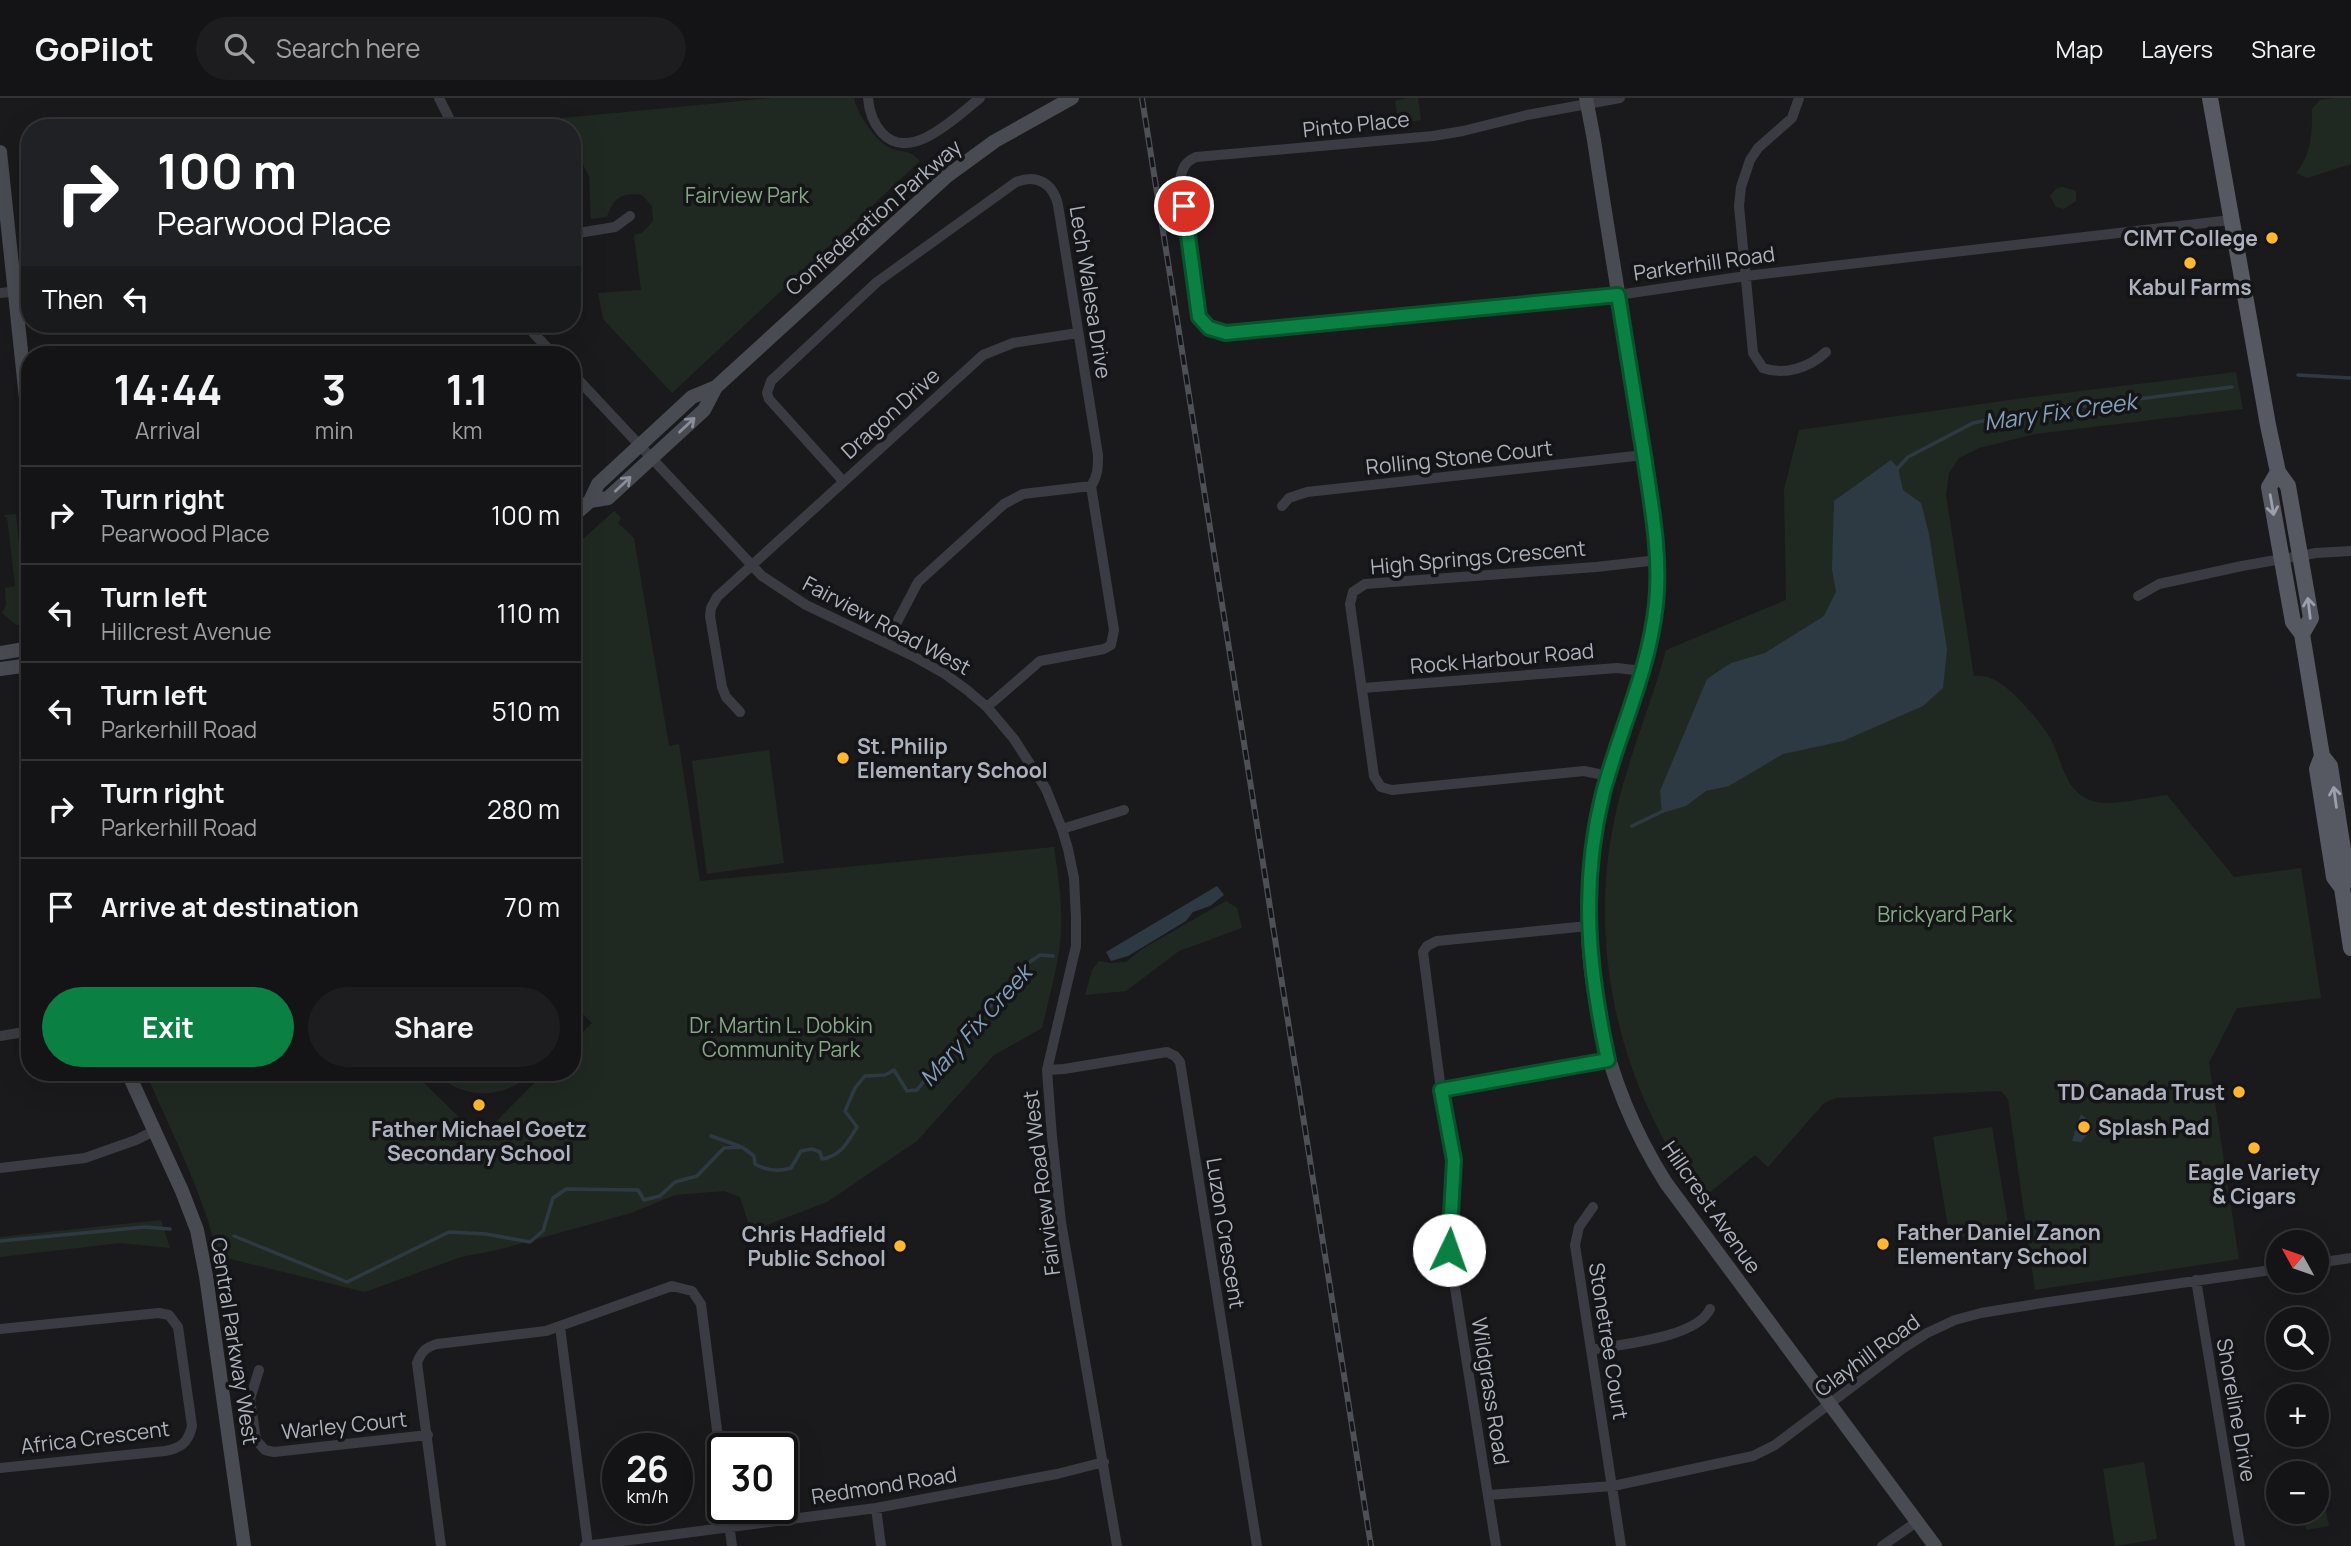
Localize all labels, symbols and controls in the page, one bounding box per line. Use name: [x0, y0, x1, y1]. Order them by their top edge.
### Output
search box: [196, 17, 686, 80]
text: GoPilot: [35, 26, 154, 71]
icon: search: [220, 29, 258, 67]
text: Search here: [276, 30, 420, 66]
text: Map: [2056, 32, 2103, 65]
text: Layers: [2141, 32, 2213, 65]
text: Share: [2251, 32, 2316, 65]
street label: Pinto Place: [1301, 104, 1411, 144]
street label: Confederation Parkway: [779, 133, 967, 301]
text: 100 m: [157, 137, 297, 204]
icon: right: [42, 147, 133, 238]
pin: [1154, 176, 1214, 236]
park label: Fairview Park: [685, 181, 810, 209]
icon: arrive: [1165, 187, 1203, 225]
text: Pearwood Place: [157, 201, 392, 245]
street label: Lech Walesa Drive: [1063, 203, 1119, 381]
place label: CIMT College: [2124, 224, 2258, 252]
marker: CIMT College: [2264, 230, 2280, 246]
street label: Parkerhill Road: [1631, 239, 1777, 287]
marker: Kabul Farms: [2182, 255, 2198, 271]
place label: Kabul Farms: [2128, 273, 2252, 301]
icon: left: [117, 280, 155, 318]
text: Then: [42, 281, 103, 317]
text: 14:44: [113, 360, 222, 418]
text: 3: [322, 360, 346, 418]
text: 1.1: [446, 360, 489, 418]
street label: Dragon Drive: [835, 361, 945, 465]
water label: Mary Fix Creek: [1982, 384, 2142, 438]
text: Arrival: [135, 414, 201, 446]
text: min: [315, 414, 353, 446]
text: km: [452, 414, 483, 446]
one-way arrow: [678, 417, 695, 434]
street label: Rolling Stone Court: [1364, 433, 1554, 481]
one-way arrow: [614, 476, 631, 493]
text: Turn right: [101, 481, 225, 517]
one-way arrow: [2266, 493, 2279, 516]
icon: right: [42, 496, 80, 534]
text: 100 m: [491, 497, 560, 533]
text: Pearwood Place: [101, 517, 270, 549]
street label: High Springs Crescent: [1369, 534, 1587, 580]
street label: Fairview Road West: [798, 569, 976, 681]
text: Turn left: [101, 579, 208, 615]
icon: left: [42, 594, 80, 632]
text: 110 m: [497, 595, 560, 631]
one-way arrow: [2302, 597, 2315, 620]
text: Hillcrest Avenue: [101, 615, 272, 647]
street label: Rock Harbour Road: [1409, 636, 1595, 680]
text: Turn left: [101, 677, 208, 713]
icon: left: [42, 692, 80, 730]
text: 510 m: [492, 693, 560, 729]
text: Parkerhill Road: [101, 713, 257, 745]
place label: St. Philip Elementary School: [857, 732, 1048, 784]
marker: St. Philip Elementary School: [835, 750, 851, 766]
text: Turn right: [101, 775, 225, 811]
one-way arrow: [2328, 786, 2341, 809]
icon: right: [42, 790, 80, 828]
text: 280 m: [487, 791, 560, 827]
text: Parkerhill Road: [101, 811, 257, 843]
icon: arrive: [42, 888, 80, 926]
text: Arrive at destination: [101, 889, 359, 925]
text: 70 m: [504, 889, 560, 925]
park label: Brickyard Park: [1877, 900, 2013, 928]
water label: Mary Fix Creek: [912, 955, 1041, 1093]
button: Exit: [42, 987, 294, 1067]
button: Share: [308, 987, 560, 1067]
park label: Dr. Martin L. Dobkin Community Park: [689, 1011, 873, 1063]
place label: TD Canada Trust: [2058, 1078, 2225, 1106]
marker: TD Canada Trust: [2231, 1084, 2247, 1100]
street label: Fairview Road West: [1016, 1089, 1066, 1277]
marker: Father Michael Goetz Secondary School: [471, 1097, 487, 1113]
place label: Splash Pad: [2098, 1113, 2210, 1141]
place label: Father Michael Goetz Secondary School: [371, 1115, 587, 1167]
marker: Splash Pad: [2076, 1119, 2092, 1135]
street label: Hillcrest Avenue: [1656, 1135, 1768, 1279]
marker: Eagle Variety & Cigars: [2246, 1140, 2262, 1156]
street label: Luzon Crescent: [1200, 1156, 1252, 1310]
place label: Eagle Variety & Cigars: [2188, 1158, 2320, 1210]
position arrow: [1412, 1213, 1486, 1287]
place label: Father Daniel Zanon Elementary School: [1897, 1218, 2101, 1270]
place label: Chris Hadfield Public School: [742, 1220, 886, 1272]
north arrow: [2266, 1230, 2329, 1293]
map controls: [2266, 1230, 2329, 1524]
street label: Central Parkway West: [205, 1235, 265, 1447]
marker: Father Daniel Zanon Elementary School: [1875, 1236, 1891, 1252]
marker: Chris Hadfield Public School: [892, 1238, 908, 1254]
street label: Stonetree Court: [1583, 1261, 1635, 1421]
street label: Clayhill Road: [1809, 1307, 1925, 1403]
button: search: [2266, 1307, 2329, 1370]
street label: Wildgrass Road: [1466, 1315, 1516, 1467]
street label: Shoreline Drive: [2211, 1336, 2263, 1484]
button: +: [2266, 1384, 2329, 1447]
street label: Warley Court: [280, 1404, 408, 1446]
street label: Africa Crescent: [19, 1414, 171, 1460]
speed limit sign: 30: [707, 1433, 798, 1524]
text: 26: [626, 1445, 669, 1493]
street label: Redmond Road: [809, 1460, 959, 1510]
button: −: [2266, 1461, 2329, 1524]
text: km/h: [627, 1484, 668, 1508]

